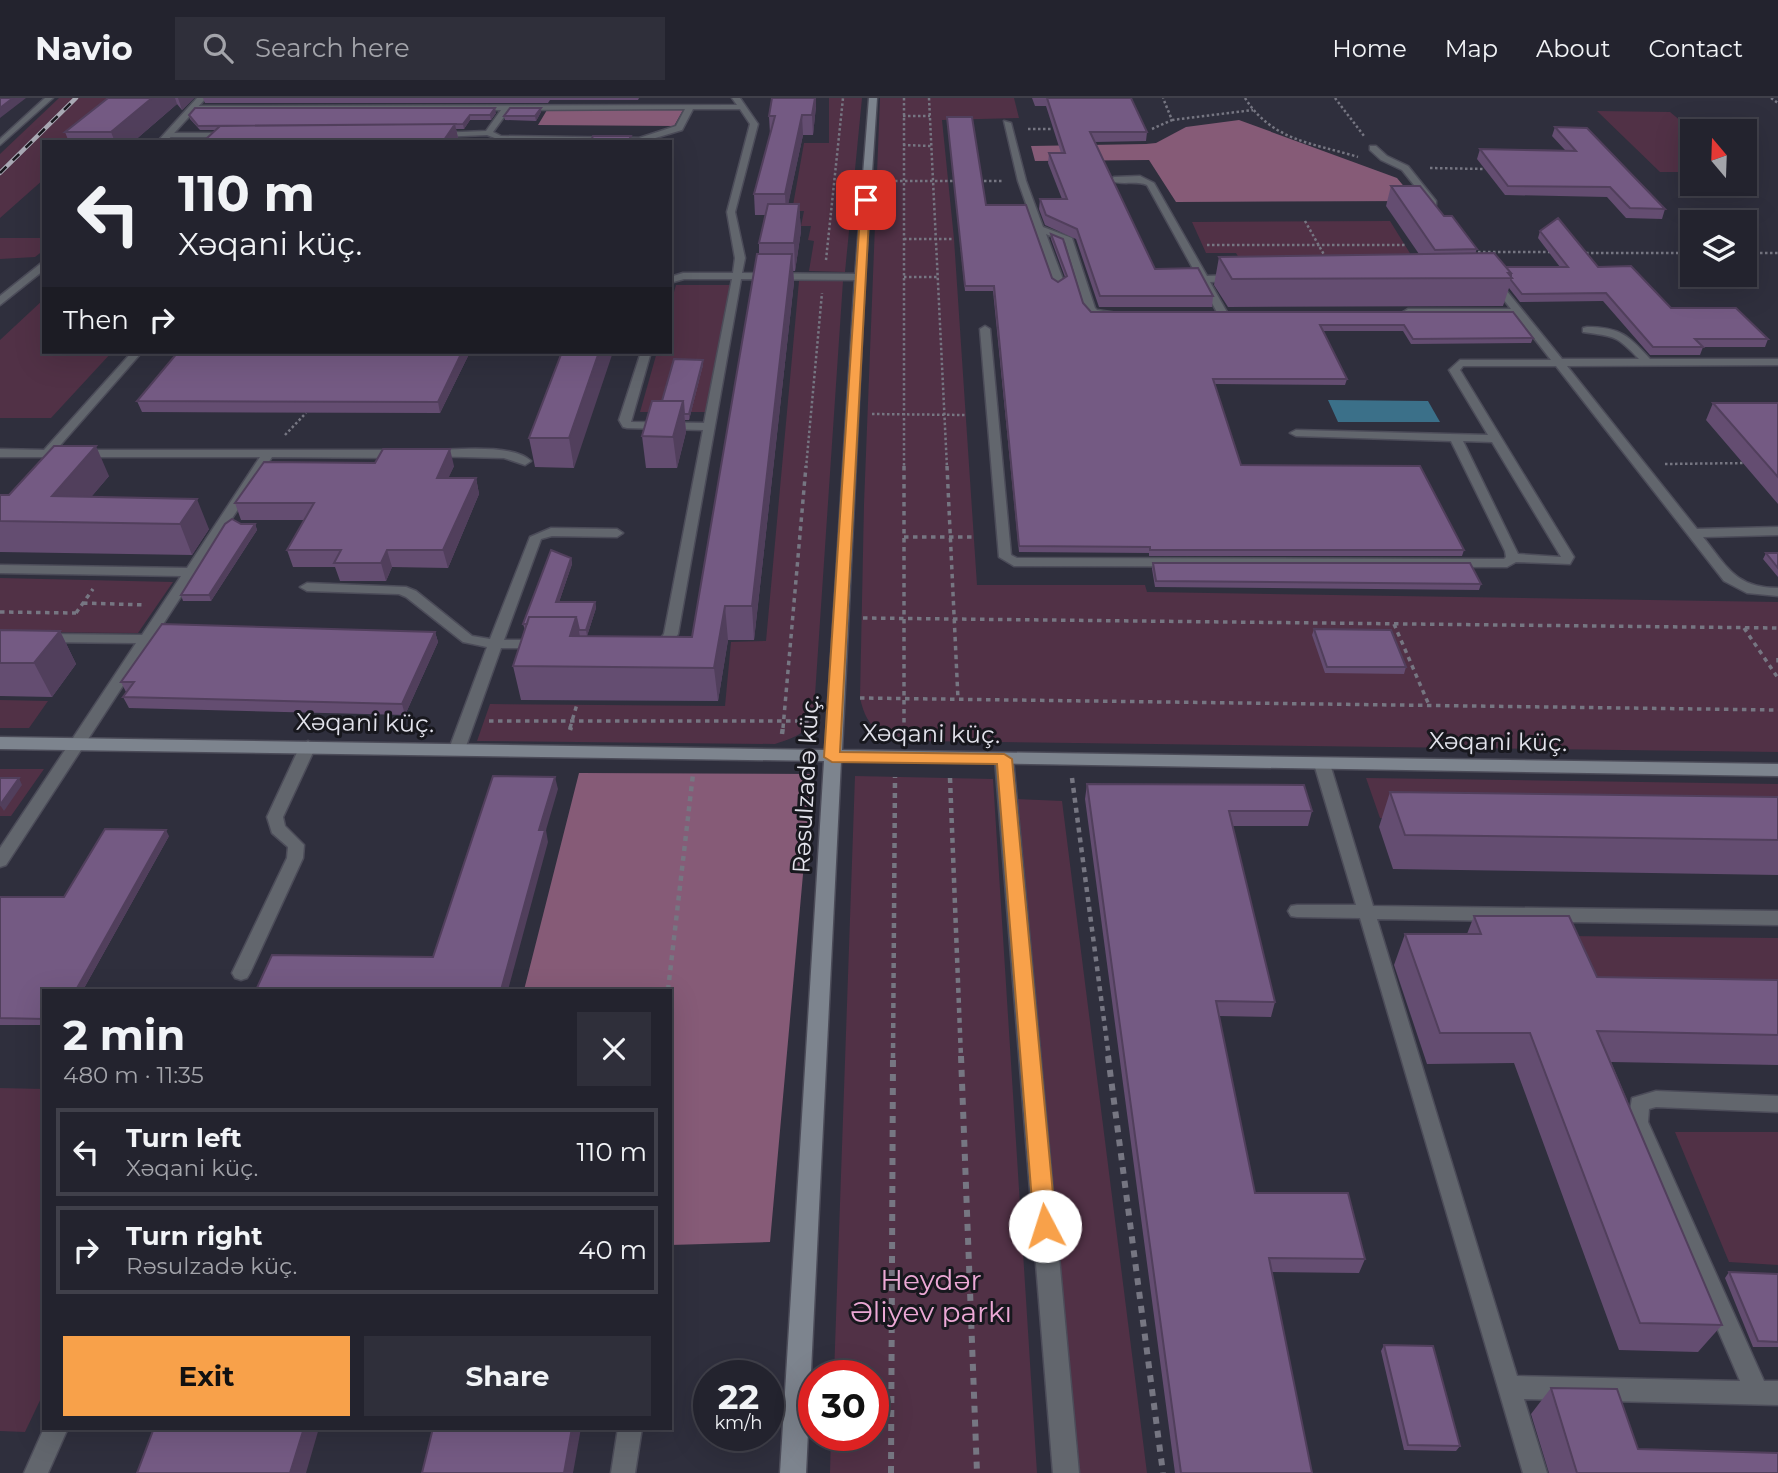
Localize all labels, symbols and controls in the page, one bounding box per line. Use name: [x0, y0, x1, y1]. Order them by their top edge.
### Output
search box: [175, 17, 665, 80]
text: Navio: [35, 28, 133, 68]
icon: search: [199, 29, 237, 67]
text: Search here: [255, 32, 410, 64]
text: Home: [1332, 34, 1407, 63]
text: Map: [1445, 34, 1498, 63]
text: About: [1536, 34, 1610, 63]
text: Contact: [1648, 34, 1743, 63]
north arrow: [1680, 119, 1757, 196]
map controls: [1680, 119, 1757, 287]
text: 110 m: [178, 164, 315, 223]
icon: left: [63, 168, 154, 259]
pin: [836, 170, 896, 230]
icon: arrive: [847, 181, 885, 219]
button: layers: [1680, 210, 1757, 287]
text: Xəqani küç.: [178, 224, 362, 263]
icon: right: [143, 301, 181, 339]
text: Then: [63, 304, 129, 336]
street label: Rəsulzadə küç.: [786, 694, 825, 874]
street label: Xəqani küç.: [296, 707, 434, 738]
street label: Xəqani küç.: [862, 718, 1000, 749]
street label: Xəqani küç.: [1429, 726, 1567, 757]
text: 2 min: [63, 1009, 185, 1061]
button: close: [577, 1012, 651, 1086]
text: 480 m · 11:35: [63, 1061, 204, 1089]
text: Turn left: [126, 1122, 242, 1154]
icon: left: [67, 1133, 105, 1171]
text: 110 m: [577, 1136, 647, 1168]
text: Xəqani küç.: [126, 1154, 258, 1182]
position arrow: [1008, 1189, 1082, 1263]
text: Turn right: [126, 1220, 262, 1252]
icon: right: [67, 1231, 105, 1269]
text: 40 m: [578, 1234, 647, 1266]
text: Rəsulzadə küç.: [126, 1252, 298, 1280]
park label: Heydər Əliyev parkı: [850, 1263, 1012, 1329]
button: Exit: [63, 1336, 350, 1416]
button: Share: [364, 1336, 651, 1416]
speed limit sign: 30: [798, 1360, 889, 1451]
text: 22: [718, 1375, 759, 1418]
text: km/h: [714, 1412, 763, 1434]

